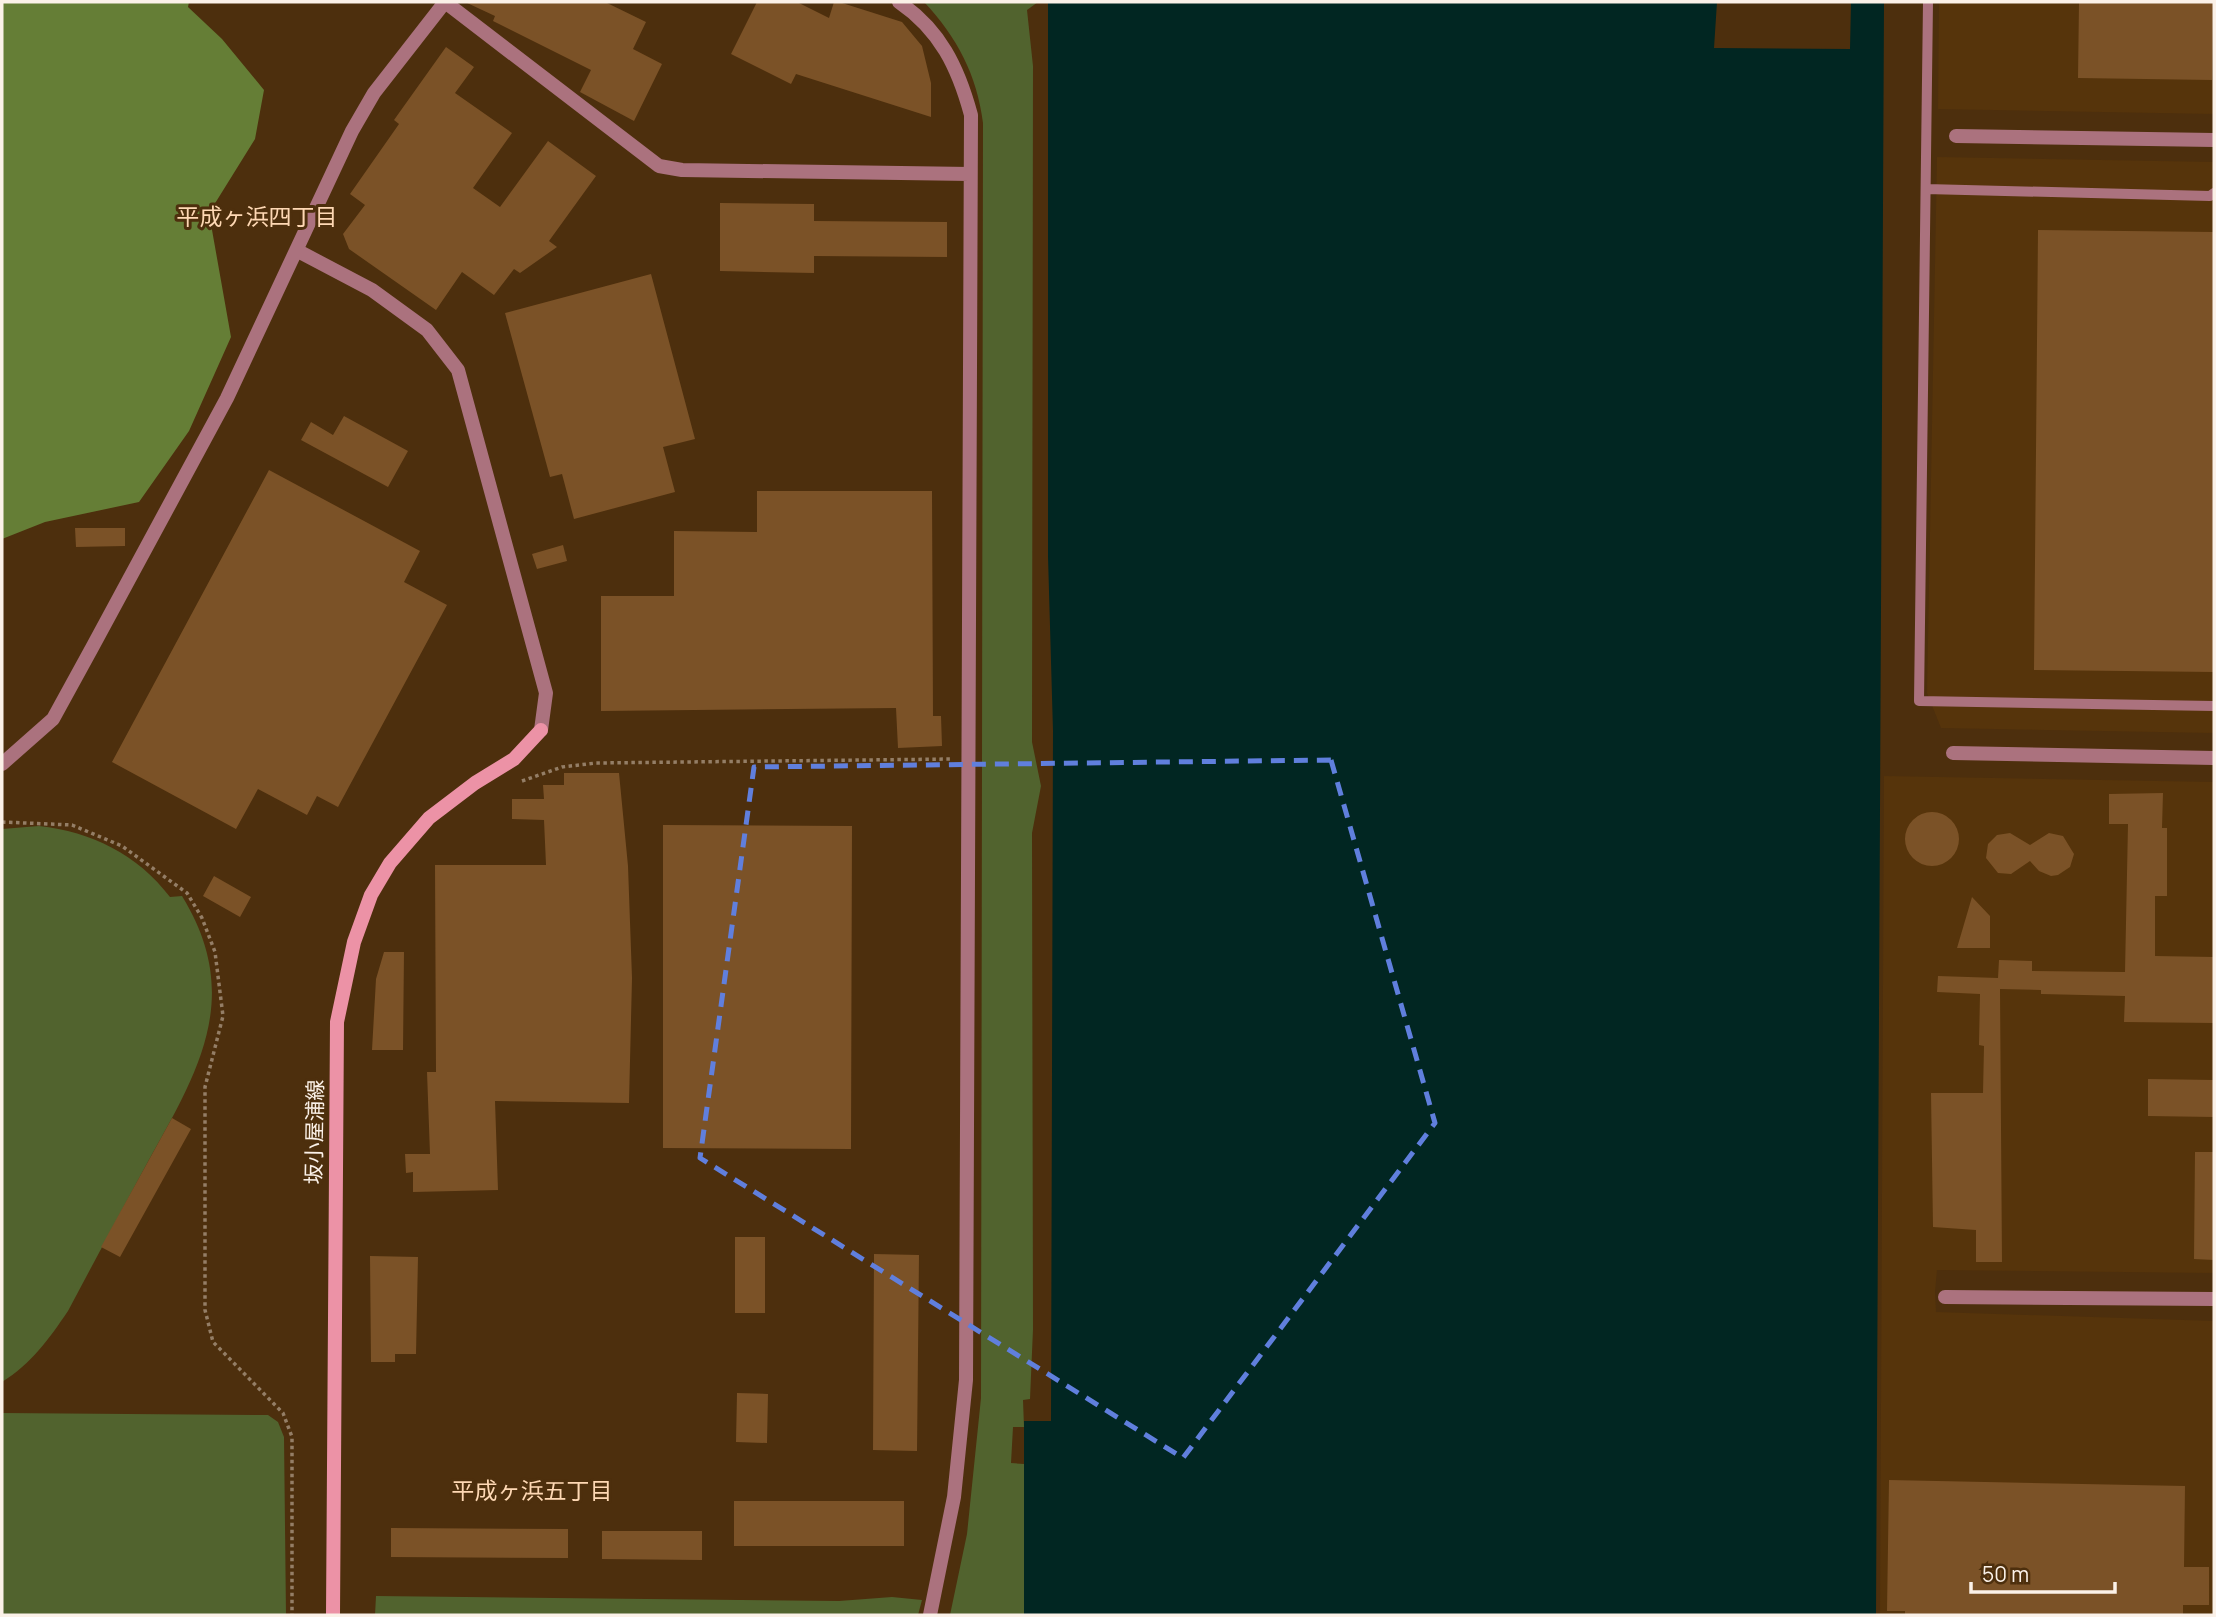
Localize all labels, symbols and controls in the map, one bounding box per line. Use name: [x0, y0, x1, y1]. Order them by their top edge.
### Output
district label: 平成ヶ浜四丁目: [177, 200, 338, 232]
street label: 坂小屋浦線: [299, 1079, 329, 1185]
district label: 平成ヶ浜五丁目: [452, 1474, 613, 1506]
scale bar: [1971, 1550, 2114, 1594]
text: 50 m: [1982, 1560, 2029, 1588]

